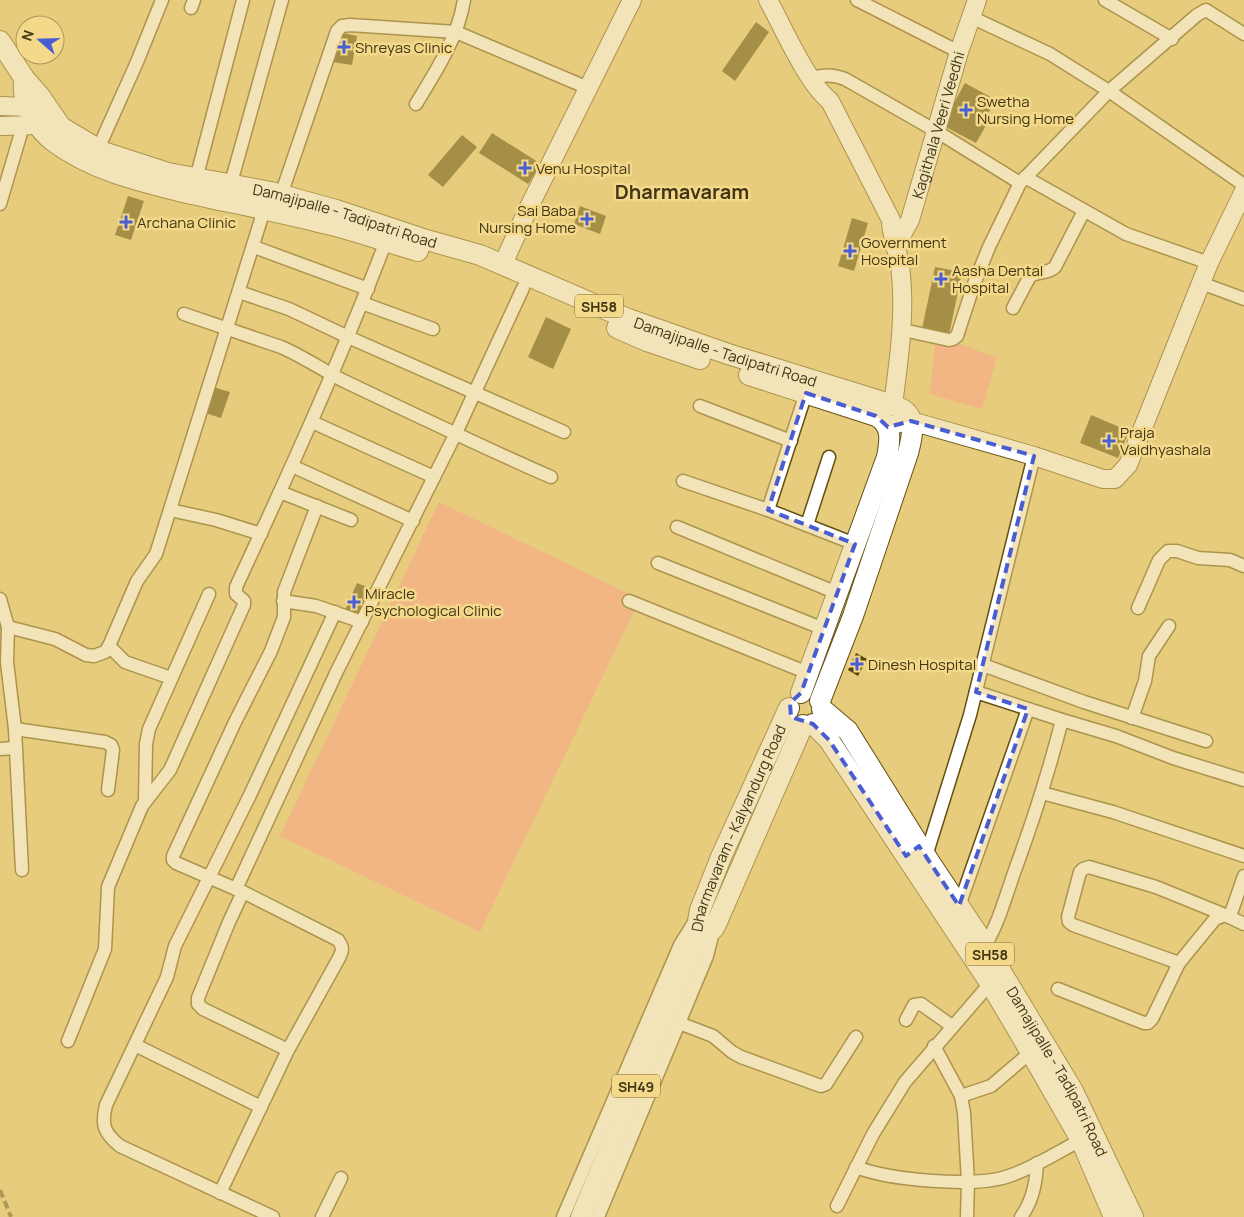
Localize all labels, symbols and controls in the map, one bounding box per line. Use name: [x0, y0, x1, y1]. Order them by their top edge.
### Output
north arrow: [15, 15, 65, 65]
text: N: [17, 27, 38, 43]
place label: Shreyas Clinic: [355, 37, 452, 58]
marker: Shreyas Clinic: [337, 40, 351, 54]
street label: Kagithala Veeri Veedhi: [906, 49, 969, 201]
place label: Swetha Nursing Home: [977, 91, 1074, 129]
marker: Swetha Nursing Home: [959, 103, 973, 117]
place label: Venu Hospital: [536, 158, 631, 179]
marker: Venu Hospital: [518, 161, 532, 175]
street label: Damajipalle - Tadipatri Road: [251, 178, 439, 253]
district label: Dharmavaram: [615, 178, 749, 205]
place label: Sai Baba Nursing Home: [479, 200, 576, 238]
place label: Archana Clinic: [137, 212, 236, 233]
marker: Sai Baba Nursing Home: [580, 212, 594, 226]
marker: Archana Clinic: [119, 215, 133, 229]
place label: Government Hospital: [861, 232, 947, 270]
marker: Government Hospital: [843, 244, 857, 258]
place label: Aasha Dental Hospital: [952, 260, 1043, 298]
marker: Aasha Dental Hospital: [934, 272, 948, 286]
road number: SH58: [575, 294, 623, 318]
street label: Damajipalle - Tadipatri Road: [631, 311, 820, 391]
place label: Praja Vaidhyashala: [1120, 422, 1211, 460]
marker: Praja Vaidhyashala: [1102, 434, 1116, 448]
place label: Miracle Psychological Clinic: [365, 583, 502, 621]
marker: Miracle Psychological Clinic: [347, 595, 361, 609]
place label: Dinesh Hospital: [868, 654, 976, 675]
marker: Dinesh Hospital: [850, 657, 864, 671]
street label: Dharmavaram - Kalyandurg Road: [686, 721, 791, 933]
road number: SH58: [966, 942, 1014, 966]
street label: Damajipalle - Tadipatri Road: [1002, 982, 1113, 1160]
road number: SH49: [612, 1074, 660, 1098]

